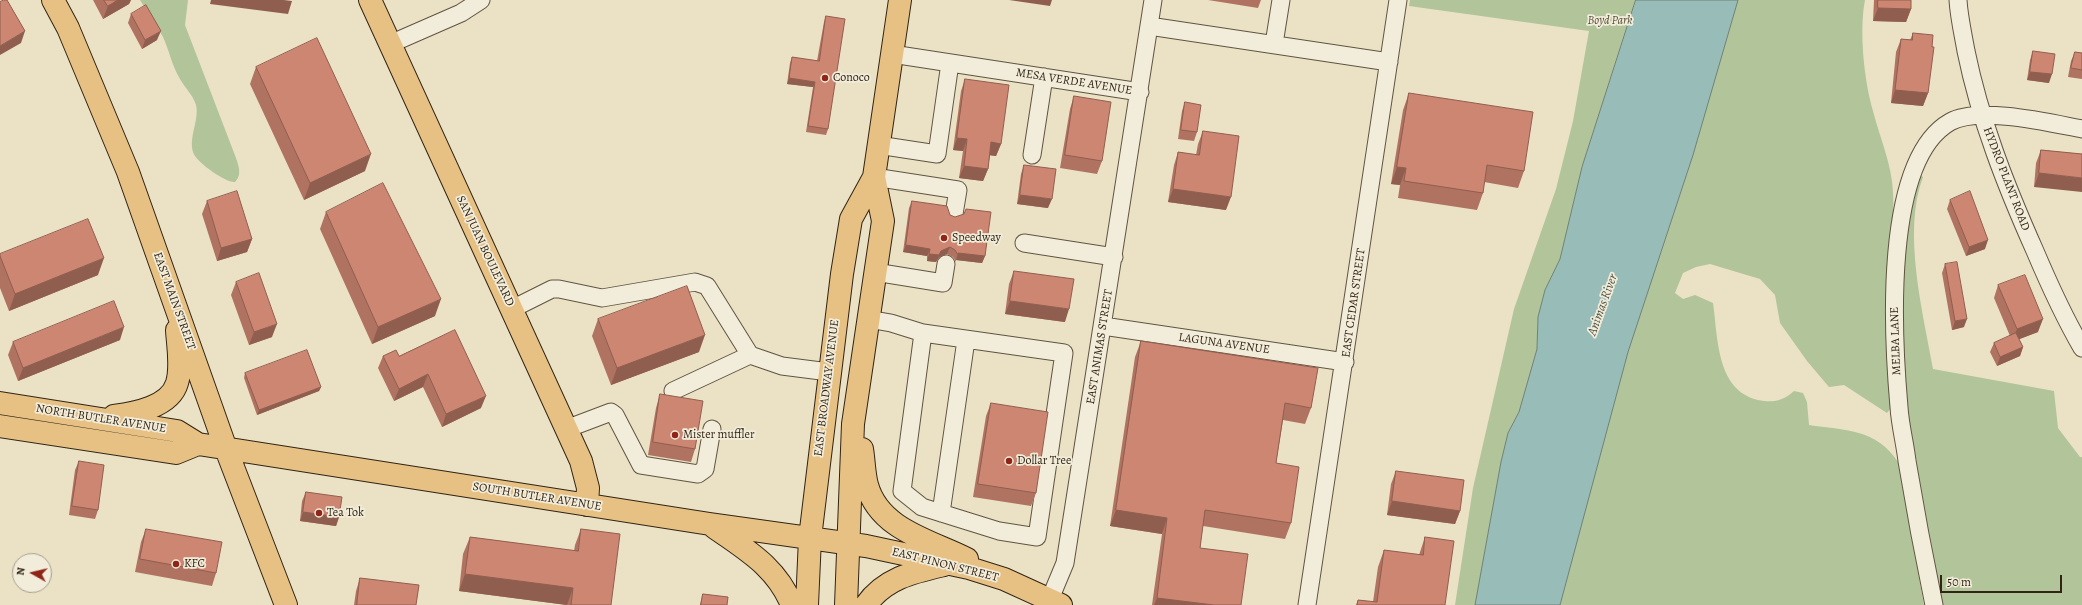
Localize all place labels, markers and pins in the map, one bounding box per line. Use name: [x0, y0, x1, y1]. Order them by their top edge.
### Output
place label: Conoco: [833, 71, 870, 85]
marker: Conoco: [820, 73, 830, 83]
place label: Speedway: [952, 231, 1001, 245]
marker: Speedway: [939, 233, 949, 243]
place label: Mister muffler: [683, 428, 754, 442]
marker: Mister muffler: [670, 430, 680, 440]
place label: Dollar Tree: [1017, 454, 1071, 468]
marker: Dollar Tree: [1004, 456, 1014, 466]
place label: Tea Tok: [327, 506, 364, 520]
marker: Tea Tok: [314, 508, 324, 518]
place label: KFC: [184, 557, 205, 571]
marker: KFC: [171, 559, 181, 569]

